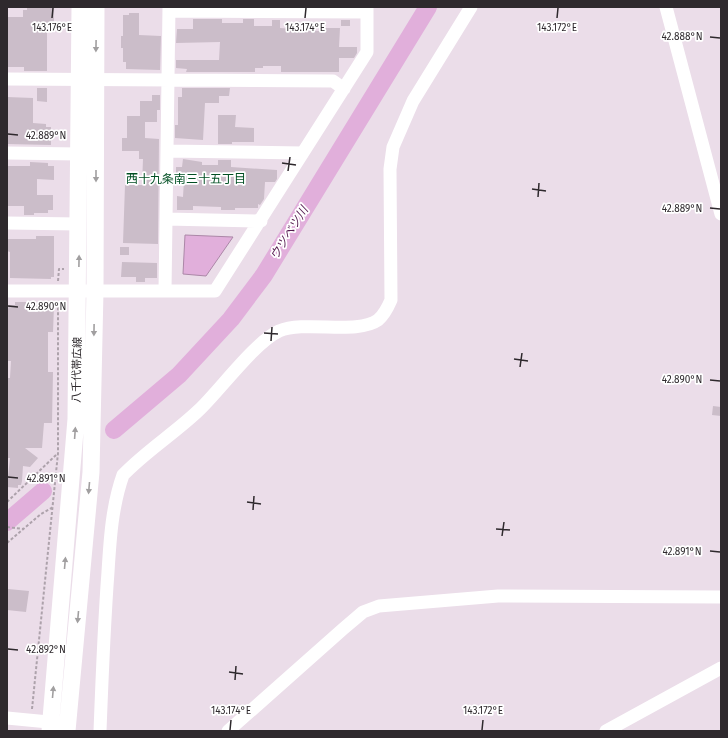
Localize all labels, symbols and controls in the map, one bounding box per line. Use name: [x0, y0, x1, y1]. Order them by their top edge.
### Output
text: 143.176°E: [32, 22, 72, 34]
text: 143.174°E: [285, 22, 325, 34]
text: 143.172°E: [537, 22, 577, 34]
text: 42.888°N: [661, 31, 703, 43]
one-way arrow: [93, 40, 99, 53]
text: 42.889°N: [26, 130, 66, 142]
one-way arrow: [93, 170, 99, 183]
district label: 西十九条南三十五丁目: [126, 172, 246, 186]
water label: ウツベツ川: [267, 202, 312, 262]
text: 42.889°N: [662, 203, 702, 215]
one-way arrow: [75, 255, 82, 267]
text: 42.890°N: [26, 301, 66, 313]
one-way arrow: [91, 324, 97, 337]
street label: 八千代帯広線: [70, 337, 84, 403]
text: 42.890°N: [662, 374, 702, 386]
one-way arrow: [72, 427, 79, 439]
text: 42.891°N: [26, 473, 66, 485]
one-way arrow: [86, 482, 93, 494]
text: 42.891°N: [662, 546, 702, 558]
one-way arrow: [61, 557, 68, 569]
one-way arrow: [74, 611, 81, 623]
text: 42.892°N: [26, 644, 66, 656]
one-way arrow: [50, 686, 57, 698]
text: 143.174°E: [211, 705, 251, 717]
text: 143.172°E: [463, 705, 503, 717]

